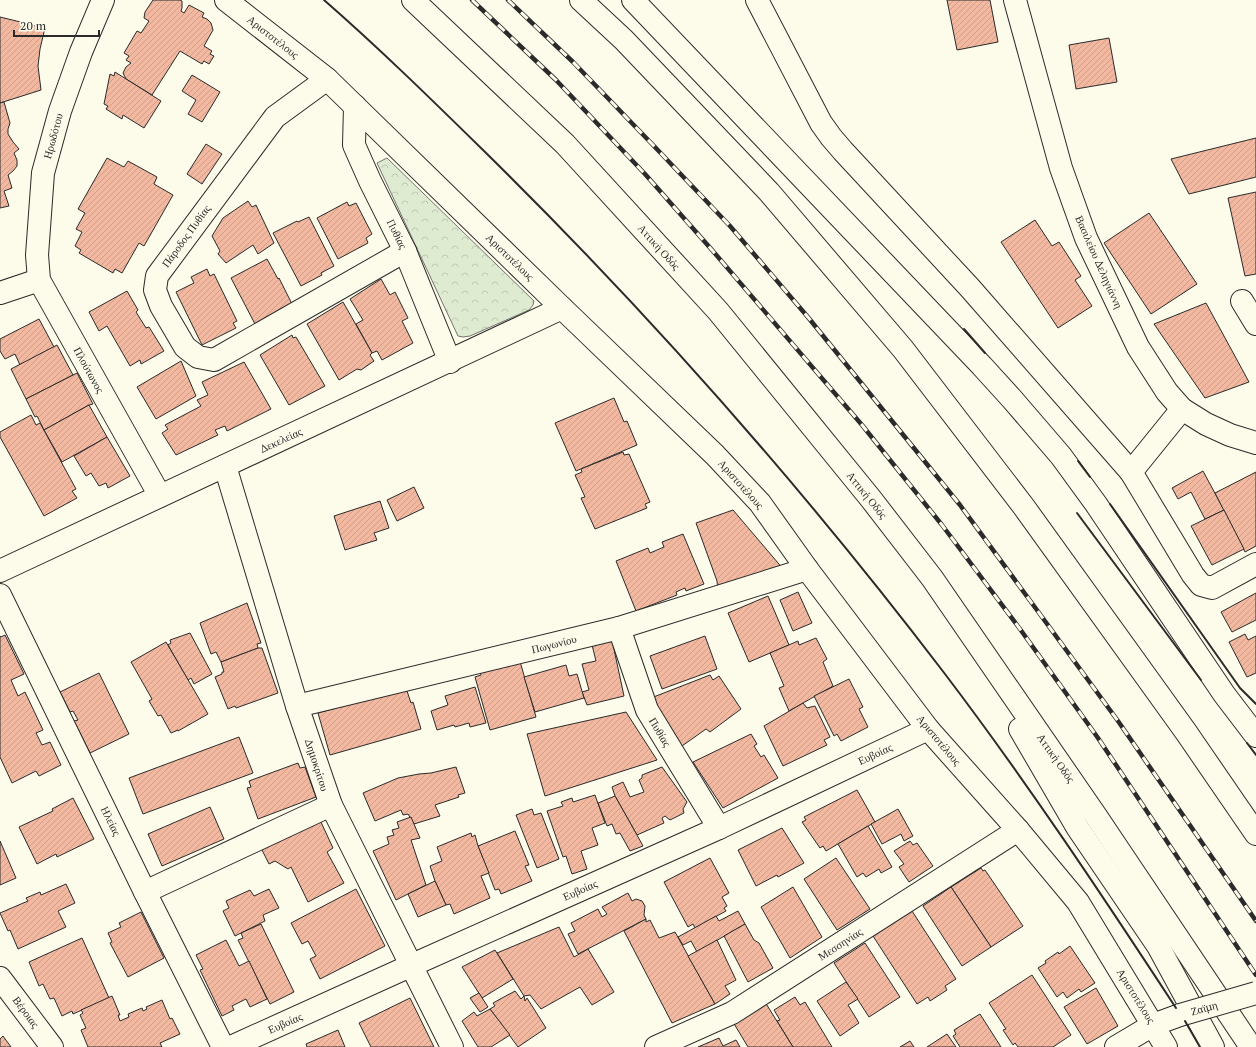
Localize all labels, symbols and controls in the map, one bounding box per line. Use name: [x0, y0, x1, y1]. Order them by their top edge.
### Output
scale bar: [14, 12, 99, 38]
street label: Αριστοτέλους: [244, 12, 302, 62]
text: 20 m: [20, 18, 47, 33]
street label: Ηρωδότου: [40, 111, 66, 160]
street label: Πάροδος Πυθίας: [159, 201, 214, 270]
street label: Βασιλείου Δεληγιάννη: [1072, 213, 1126, 311]
street label: Πυθίας: [384, 217, 411, 252]
street label: Αττική Οδός: [635, 221, 684, 273]
street label: Αριστοτέλους: [483, 230, 538, 284]
street label: Πλούτωνος: [71, 344, 108, 396]
street label: Δεκελείας: [258, 424, 305, 456]
street label: Αριστοτέλους: [715, 456, 767, 512]
street label: Αττική Οδός: [844, 469, 891, 522]
street label: Πωγωνίου: [530, 631, 579, 656]
street label: Αριστοτέλους: [914, 712, 965, 769]
street label: Πυθίας: [646, 715, 675, 750]
street label: Αττική Οδός: [1034, 731, 1078, 786]
street label: Δημοκρίτου: [302, 737, 332, 793]
street label: Ευβοίας: [856, 740, 895, 768]
street label: Ηλείας: [98, 804, 124, 839]
street label: Ευβοίας: [561, 876, 600, 904]
street label: Μεσσηνίας: [815, 924, 865, 964]
street label: Αριστοτέλους: [1114, 966, 1159, 1027]
street label: Βέροιας: [10, 993, 43, 1031]
street label: Ζαϊμη: [1189, 997, 1219, 1019]
street label: Ευβοίας: [266, 1009, 305, 1037]

